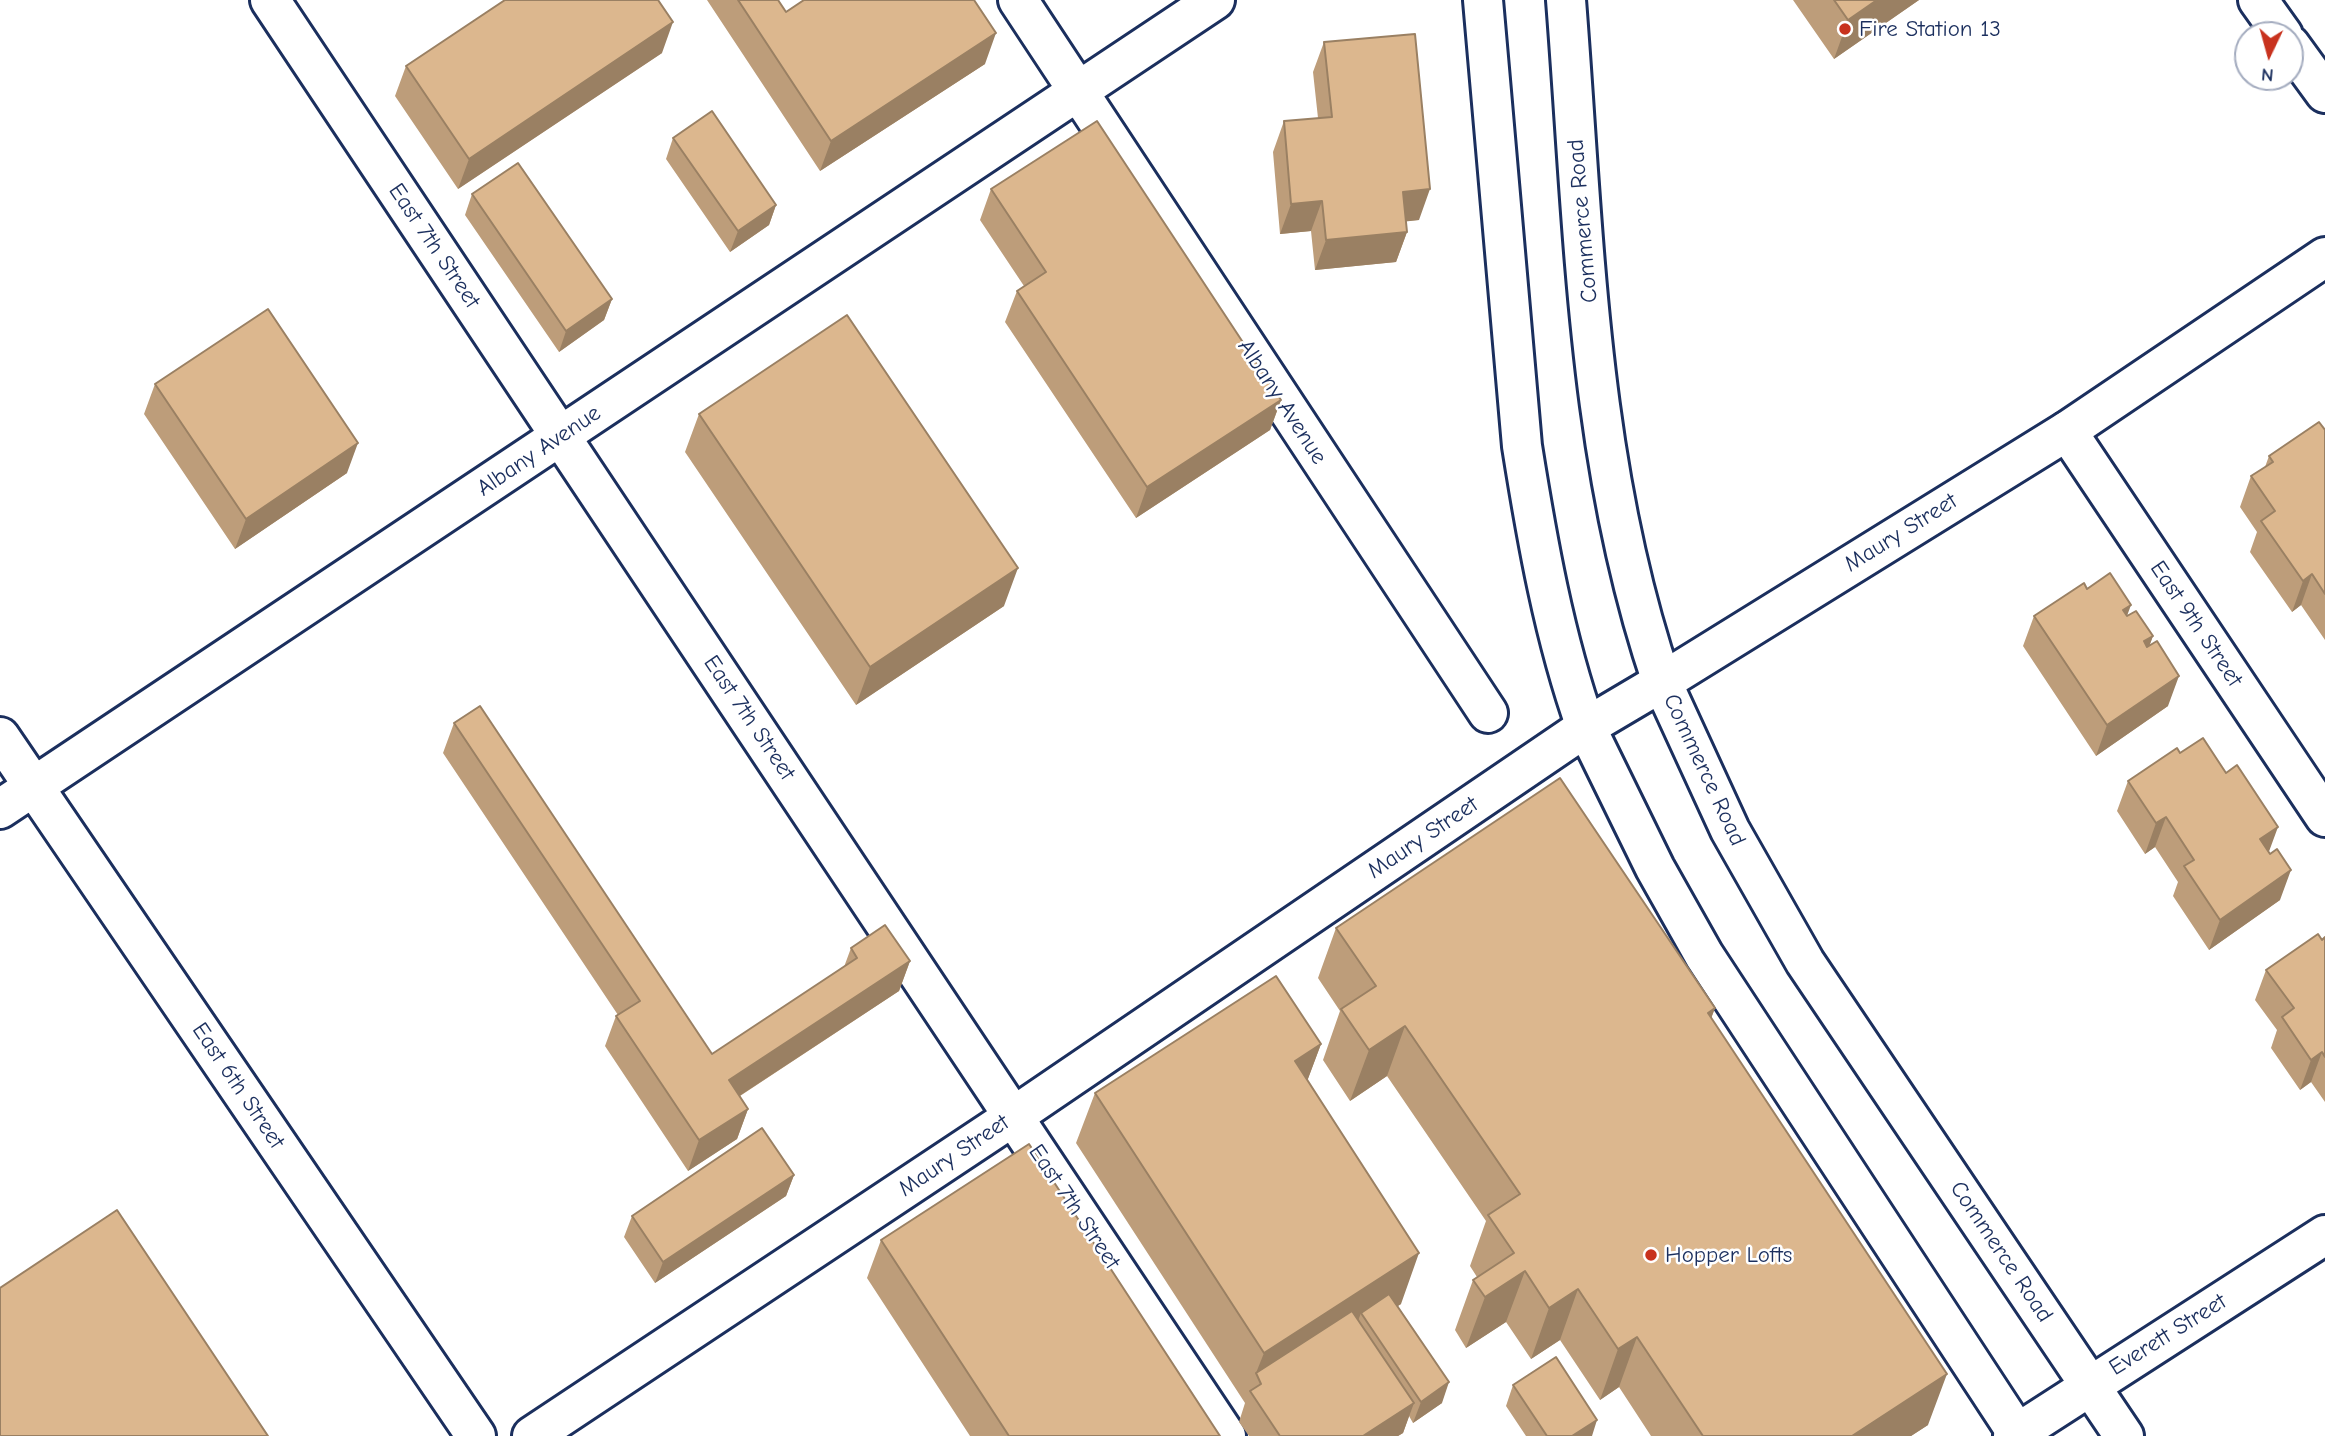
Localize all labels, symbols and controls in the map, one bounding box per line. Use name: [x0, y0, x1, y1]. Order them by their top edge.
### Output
place label: Fire Station 13: [1859, 15, 2001, 43]
marker: Fire Station 13: [1837, 21, 1853, 37]
north arrow: [2234, 21, 2304, 91]
text: N: [2260, 63, 2274, 86]
street label: Commerce Road: [1562, 138, 1604, 304]
street label: East 7th Street: [382, 178, 486, 314]
street label: Albany Avenue: [1231, 334, 1333, 470]
street label: Albany Avenue: [472, 399, 606, 503]
street label: Maury Street: [1840, 487, 1962, 579]
street label: East 9th Street: [2144, 556, 2248, 692]
street label: East 7th Street: [697, 650, 801, 786]
street label: Commerce Road: [1657, 690, 1751, 850]
street label: Maury Street: [1362, 791, 1484, 885]
street label: East 6th Street: [186, 1018, 290, 1154]
street label: Maury Street: [893, 1109, 1015, 1203]
street label: East 7th Street: [1022, 1139, 1126, 1275]
street label: Commerce Road: [1944, 1176, 2058, 1328]
place label: Hopper Lofts: [1665, 1241, 1792, 1269]
marker: Hopper Lofts: [1643, 1247, 1659, 1263]
street label: Everett Street: [2104, 1288, 2232, 1382]

